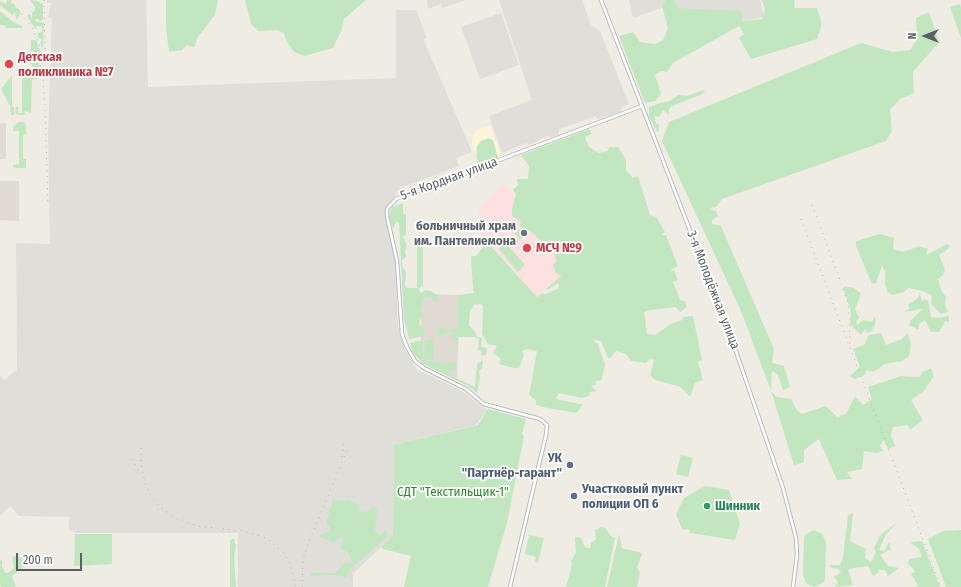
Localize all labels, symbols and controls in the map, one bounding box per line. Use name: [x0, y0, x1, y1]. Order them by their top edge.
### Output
north arrow: [905, 16, 945, 56]
text: N: [906, 33, 919, 39]
place label: Детская поликлиника №7: [18, 49, 114, 80]
marker: Детская поликлиника №7: [3, 58, 15, 70]
street label: 5-я Кордная улица: [398, 154, 500, 204]
place label: больничный храм им. Пантелиемона: [414, 218, 516, 249]
marker: больничный храм им. Пантелиемона: [519, 228, 529, 238]
street label: 3-я Молодёжная улица: [683, 228, 743, 352]
place label: МСЧ №9: [536, 240, 582, 256]
marker: МСЧ №9: [521, 242, 533, 254]
place label: УК "Партнёр-гарант": [462, 450, 562, 481]
marker: УК "Партнёр-гарант": [565, 460, 575, 470]
place label: Участковый пункт полиции ОП 6: [582, 481, 683, 512]
park label: СДТ "Текстильщик-1": [397, 484, 509, 500]
marker: Участковый пункт полиции ОП 6: [569, 491, 579, 501]
place label: Шинник: [715, 498, 760, 514]
marker: Шинник: [702, 501, 712, 511]
scale bar: [18, 545, 84, 571]
text: 200 m: [23, 553, 53, 567]

